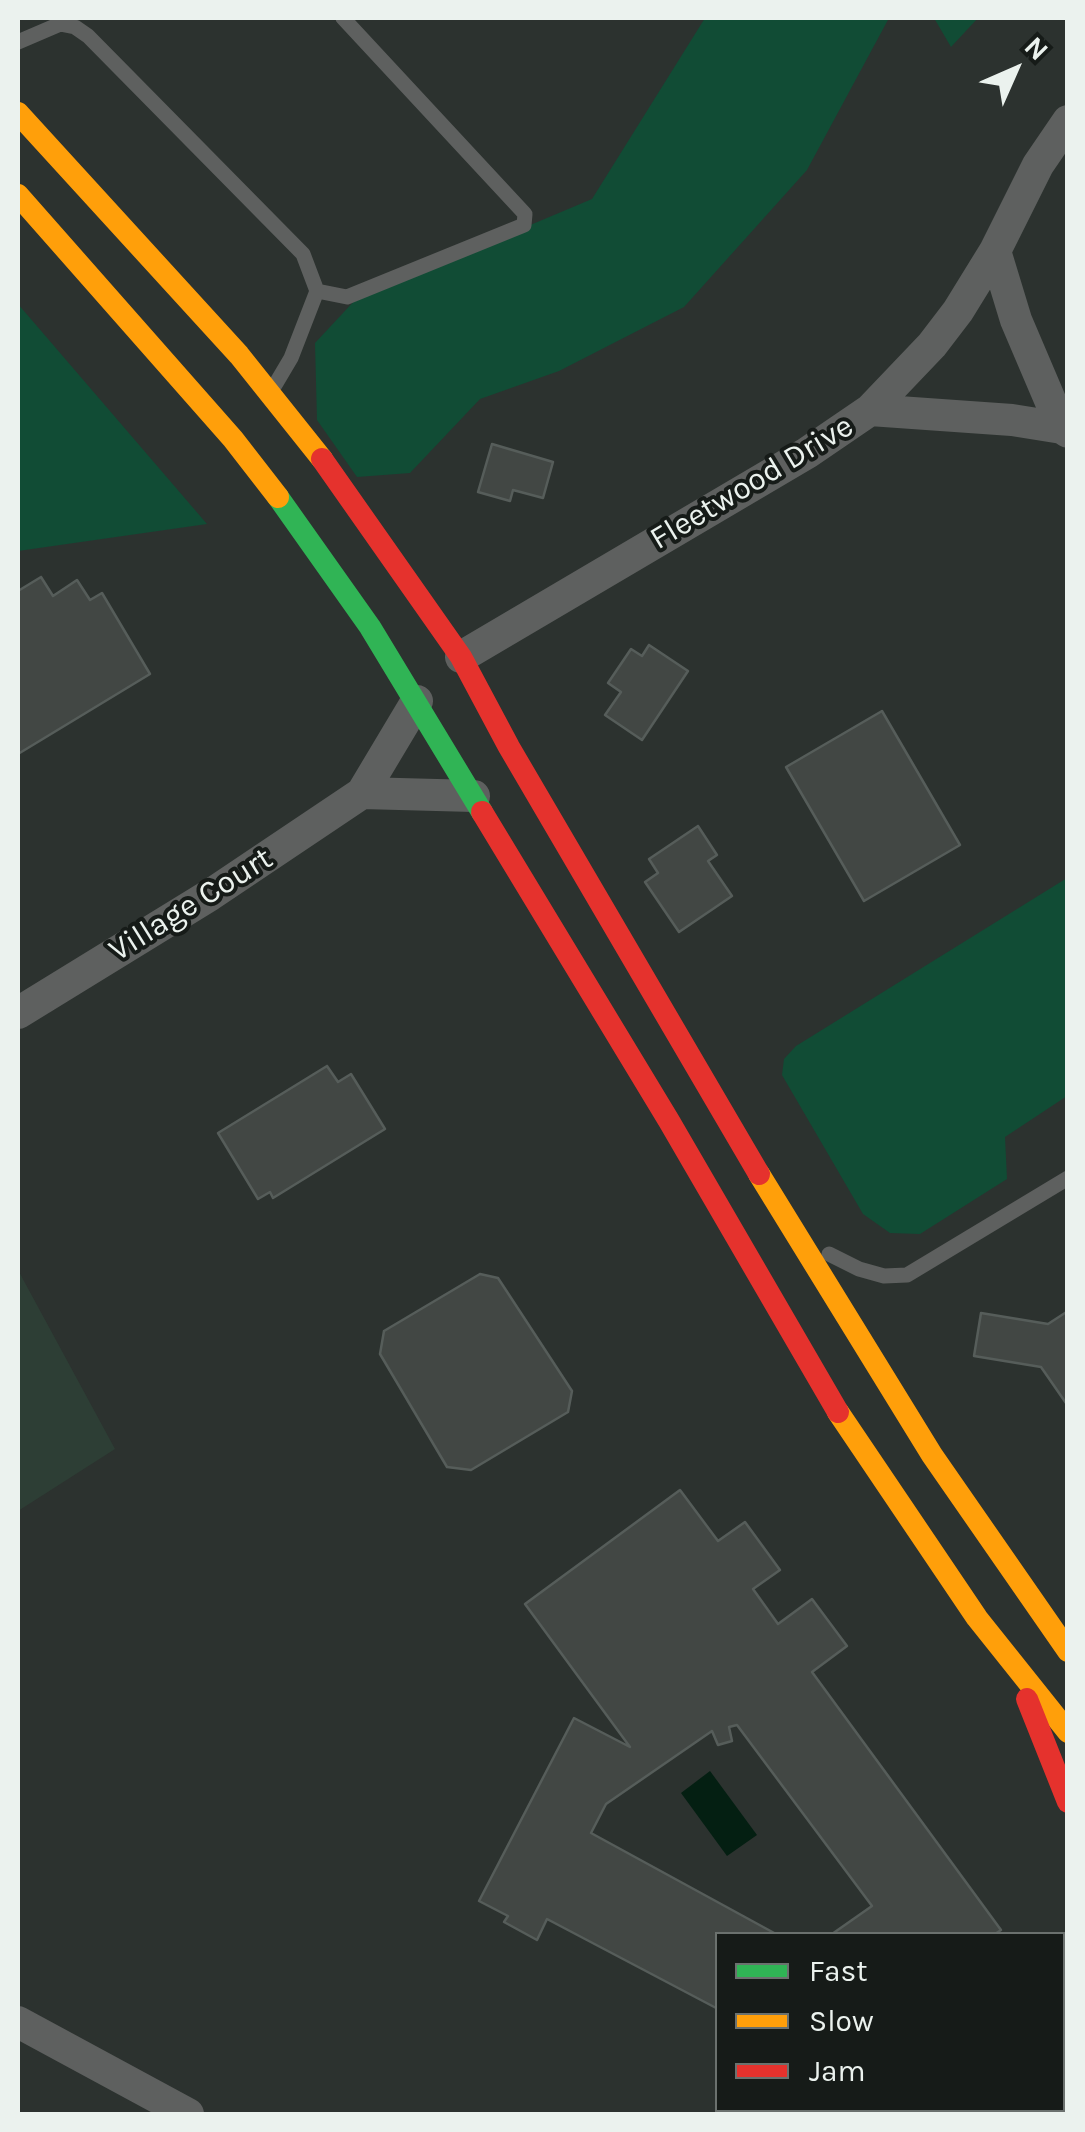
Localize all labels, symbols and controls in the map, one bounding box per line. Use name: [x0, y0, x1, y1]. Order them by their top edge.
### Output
north arrow: [965, 20, 1065, 120]
text: N: [1018, 30, 1055, 67]
street label: Fleetwood Drive: [644, 407, 860, 559]
street label: Village Court: [102, 840, 280, 970]
legend: [715, 1932, 1065, 2112]
text: Fast: [809, 1953, 868, 1989]
text: Slow: [809, 2003, 874, 2039]
text: Jam: [809, 2053, 866, 2089]

